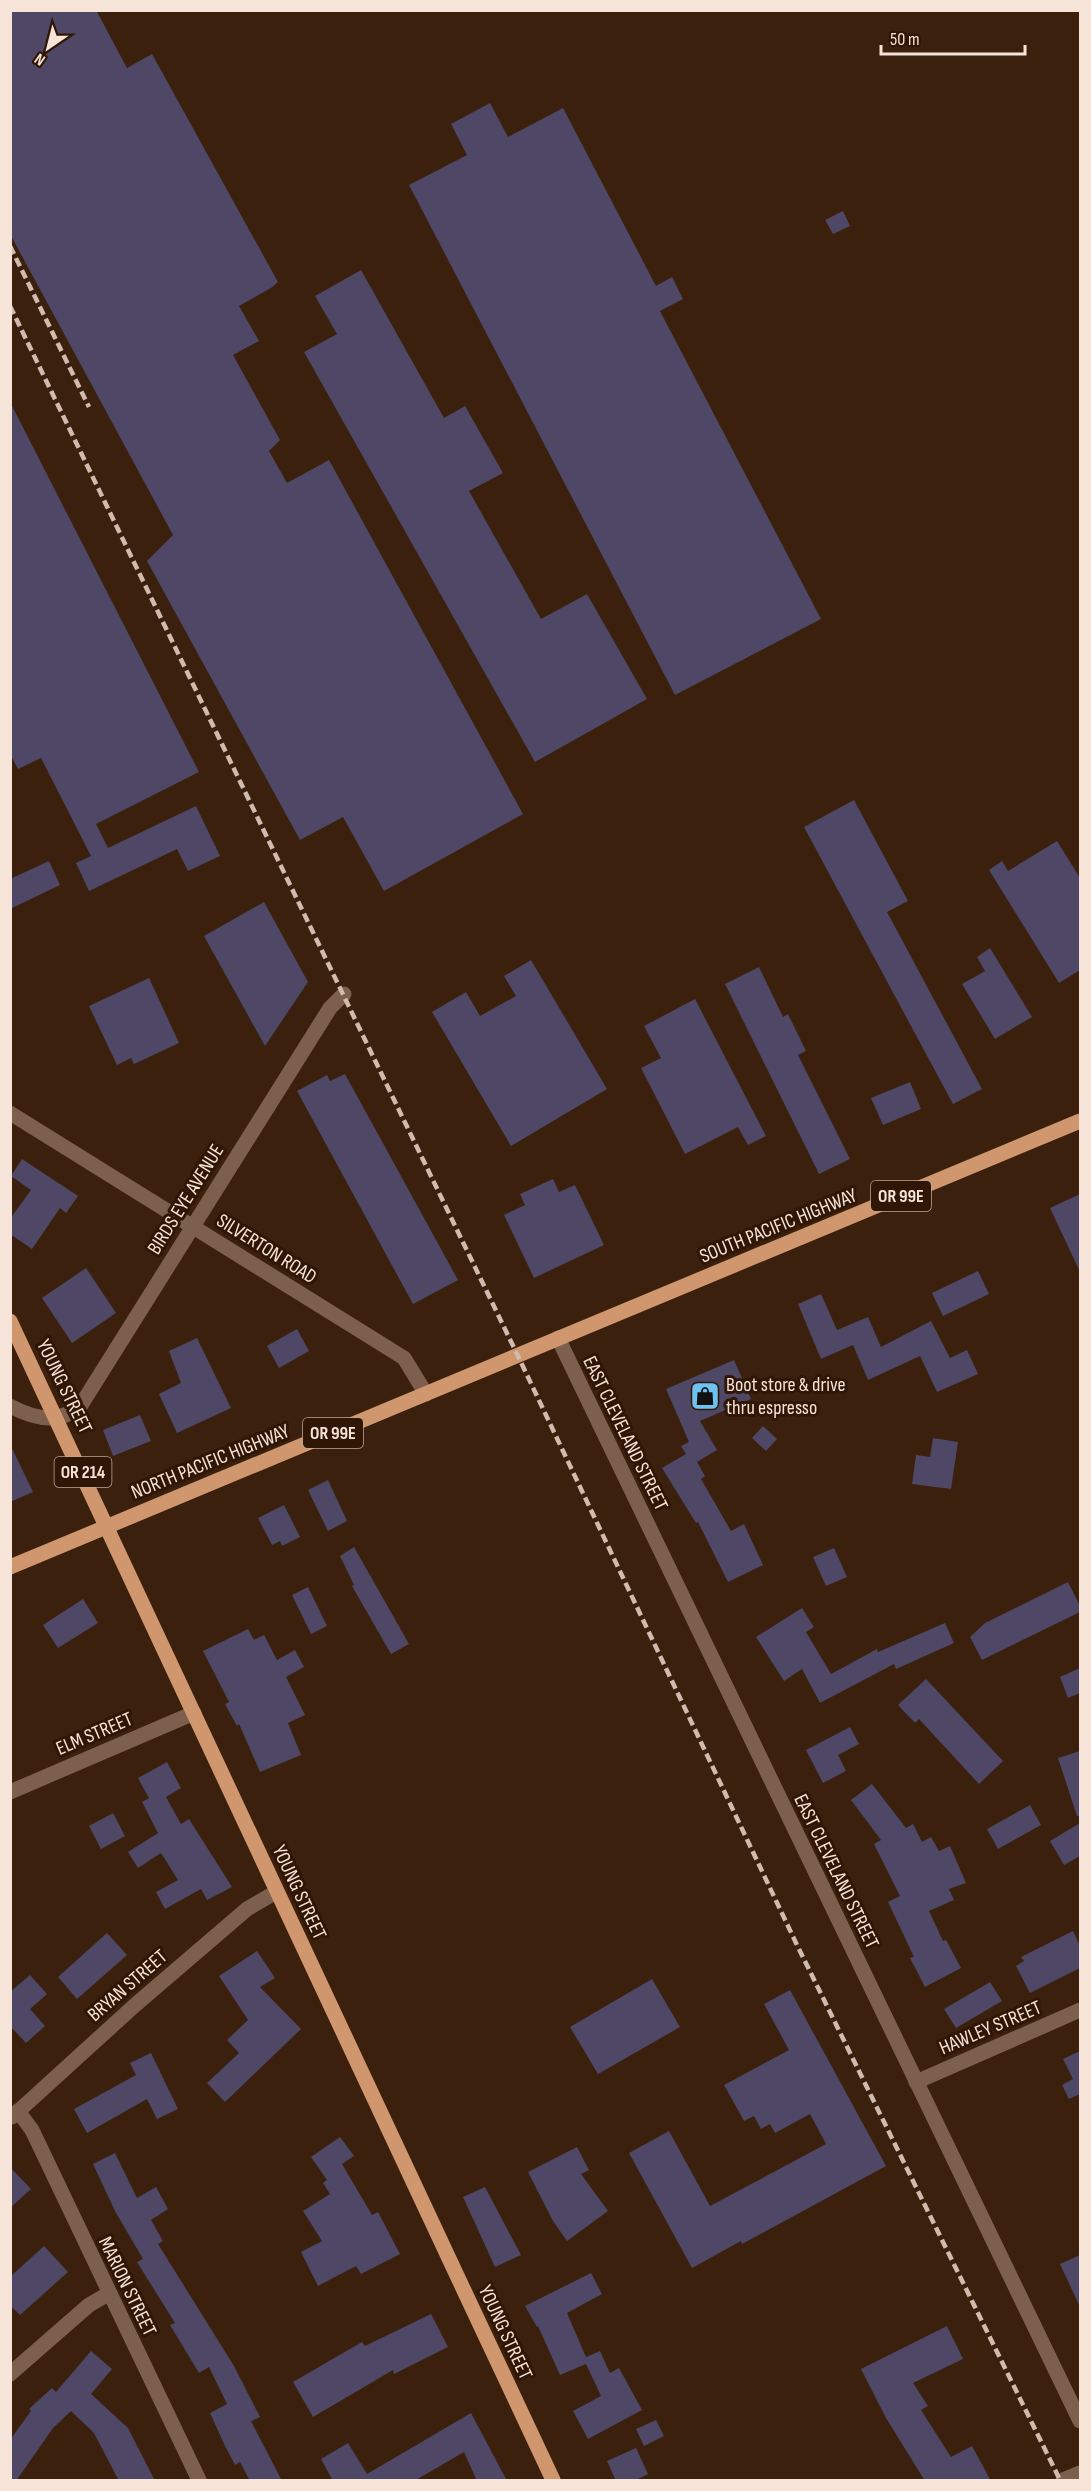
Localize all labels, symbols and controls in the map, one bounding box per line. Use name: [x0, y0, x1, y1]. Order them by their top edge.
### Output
north arrow: [18, 18, 78, 78]
scale bar: [881, 18, 1025, 56]
text: 50 m: [890, 29, 920, 50]
text: N: [31, 49, 49, 69]
street label: BIRDS EYE AVENUE: [143, 1140, 229, 1259]
road number: OR 99E: [871, 1181, 931, 1211]
street label: SOUTH PACIFIC HIGHWAY: [696, 1183, 861, 1268]
street label: SILVERTON ROAD: [212, 1209, 321, 1289]
street label: YOUNG STREET: [31, 1336, 97, 1437]
street label: EAST CLEVELAND STREET: [577, 1352, 673, 1515]
place label: Boot store & drive thru espresso: [726, 1373, 846, 1420]
shop icon: Boot store & drive thru espresso: [689, 1380, 721, 1412]
road number: OR 99E: [303, 1418, 363, 1448]
street label: NORTH PACIFIC HIGHWAY: [128, 1419, 294, 1505]
road number: OR 214: [54, 1457, 112, 1487]
street label: ELM STREET: [52, 1707, 136, 1761]
street label: EAST CLEVELAND STREET: [788, 1790, 884, 1953]
street label: YOUNG STREET: [267, 1841, 331, 1943]
street label: BRYAN STREET: [83, 1945, 172, 2027]
street label: HAWLEY STREET: [936, 1996, 1045, 2060]
street label: MARION STREET: [93, 2233, 161, 2340]
street label: YOUNG STREET: [473, 2281, 537, 2383]

